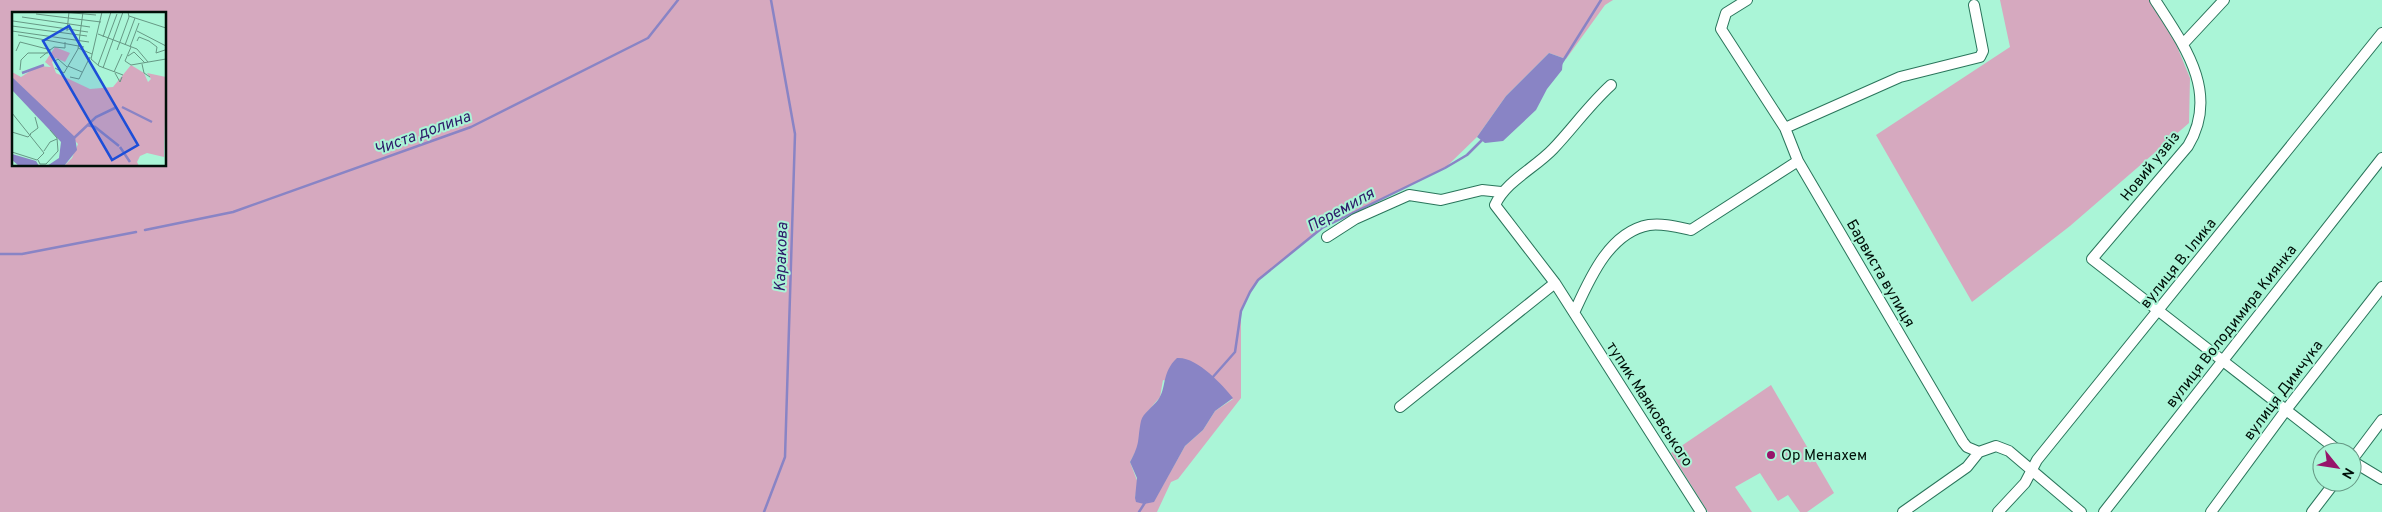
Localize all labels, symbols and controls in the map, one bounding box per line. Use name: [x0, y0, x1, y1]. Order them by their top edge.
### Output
inset map: [12, 12, 166, 166]
water label: Чиста долина: [372, 107, 474, 161]
street label: Новий узвіз: [2117, 128, 2185, 206]
water label: Перемиля: [1304, 184, 1379, 237]
street label: вулиця В. Ілика: [2137, 215, 2221, 313]
street label: Барвиста вулиця: [1841, 216, 1918, 331]
water label: Каракова: [771, 221, 793, 292]
street label: вулиця Володимира Киянка: [2163, 242, 2302, 412]
street label: вулиця Димчука: [2240, 337, 2328, 445]
street label: тупик Маяковського: [1601, 339, 1696, 471]
north arrow: [2312, 442, 2362, 492]
place label: Ор Менахем: [1781, 447, 1867, 466]
marker: Ор Менахем: [1765, 449, 1777, 461]
text: N: [2337, 464, 2357, 481]

